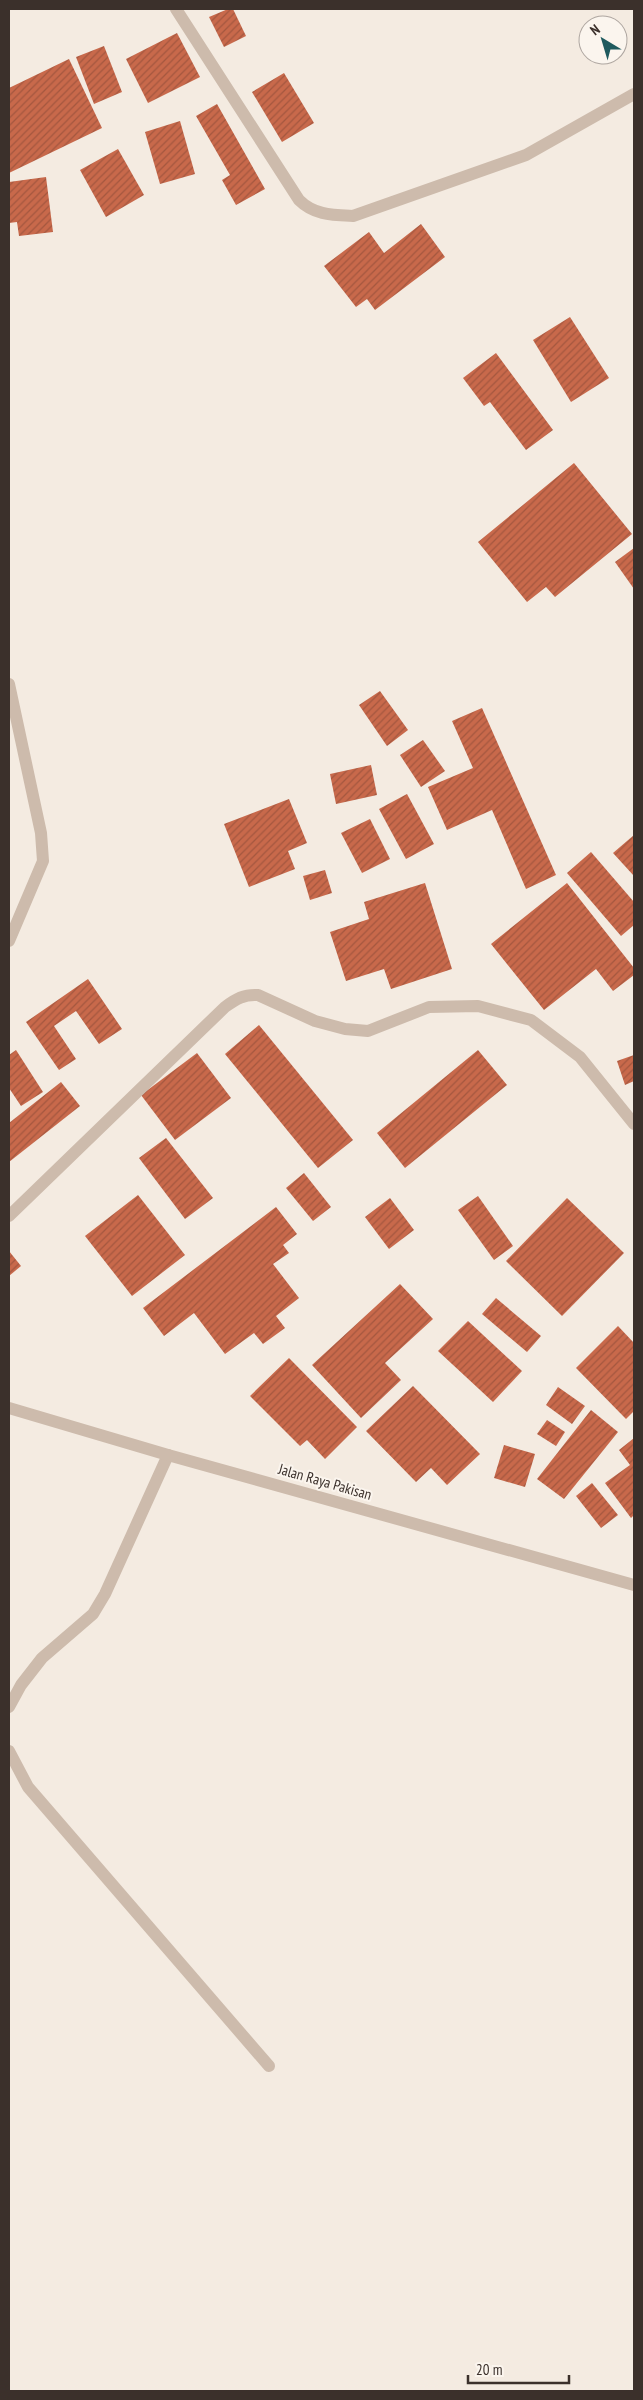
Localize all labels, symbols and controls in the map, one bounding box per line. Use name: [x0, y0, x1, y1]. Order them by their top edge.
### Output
north arrow: [578, 15, 628, 65]
text: N: [586, 20, 604, 39]
street label: Jalan Raya Pakisan: [275, 1459, 374, 1504]
scale bar: [468, 2352, 569, 2384]
text: 20 m: [476, 2360, 502, 2379]

